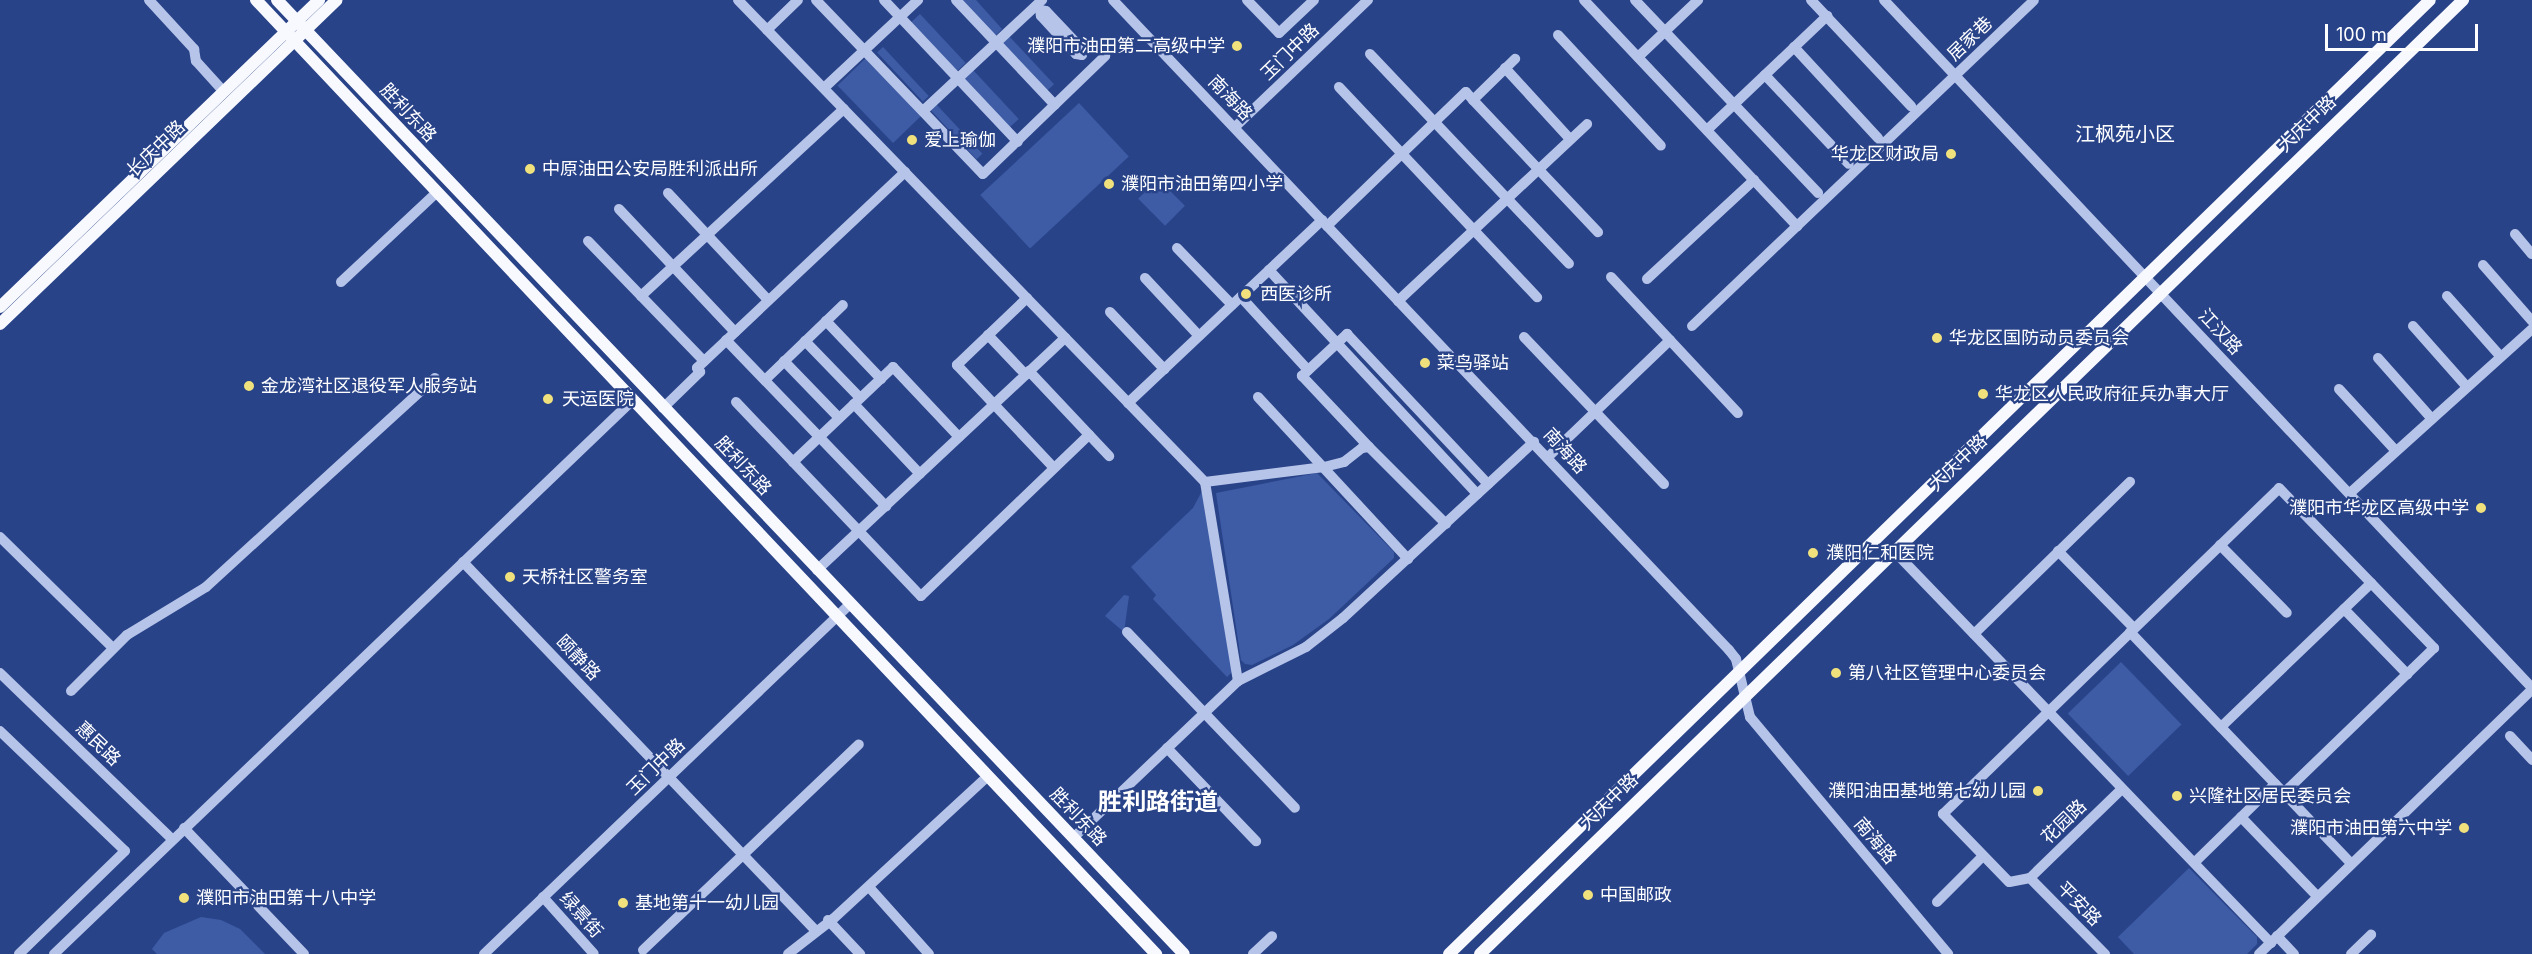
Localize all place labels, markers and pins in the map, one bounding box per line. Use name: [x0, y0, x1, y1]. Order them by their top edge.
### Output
place label: 濮阳市油田第二高级中学: [1027, 35, 1225, 57]
marker: 濮阳市油田第二高级中学: [1230, 39, 1244, 53]
place label: 爱上瑜伽: [924, 129, 996, 151]
marker: 爱上瑜伽: [905, 133, 919, 147]
place label: 华龙区财政局: [1831, 143, 1939, 165]
marker: 华龙区财政局: [1944, 147, 1958, 161]
place label: 中原油田公安局胜利派出所: [542, 158, 758, 180]
marker: 中原油田公安局胜利派出所: [523, 162, 537, 176]
place label: 濮阳市油田第四小学: [1121, 173, 1283, 195]
marker: 濮阳市油田第四小学: [1102, 177, 1116, 191]
place label: 西医诊所: [1260, 283, 1332, 305]
marker: 西医诊所: [1237, 285, 1255, 303]
place label: 华龙区国防动员委员会: [1949, 327, 2129, 349]
marker: 华龙区国防动员委员会: [1930, 331, 1944, 345]
place label: 菜鸟驿站: [1437, 352, 1509, 374]
marker: 菜鸟驿站: [1418, 356, 1432, 370]
place label: 金龙湾社区退役军人服务站: [261, 375, 477, 397]
marker: 金龙湾社区退役军人服务站: [242, 379, 256, 393]
place label: 华龙区人民政府征兵办事大厅: [1995, 383, 2229, 405]
marker: 华龙区人民政府征兵办事大厅: [1976, 387, 1990, 401]
place label: 天运医院: [562, 388, 634, 410]
marker: 天运医院: [539, 390, 557, 408]
place label: 濮阳市华龙区高级中学: [2289, 497, 2469, 519]
marker: 濮阳市华龙区高级中学: [2474, 501, 2488, 515]
place label: 濮阳仁和医院: [1826, 542, 1934, 564]
marker: 濮阳仁和医院: [1804, 544, 1822, 562]
place label: 天桥社区警务室: [522, 566, 648, 588]
marker: 天桥社区警务室: [503, 570, 517, 584]
place label: 第八社区管理中心委员会: [1848, 662, 2046, 684]
marker: 第八社区管理中心委员会: [1829, 666, 1843, 680]
place label: 濮阳油田基地第七幼儿园: [1828, 780, 2026, 802]
marker: 濮阳油田基地第七幼儿园: [2031, 784, 2045, 798]
place label: 兴隆社区居民委员会: [2189, 785, 2351, 807]
marker: 兴隆社区居民委员会: [2170, 789, 2184, 803]
place label: 濮阳市油田第六中学: [2290, 817, 2452, 839]
marker: 濮阳市油田第六中学: [2457, 821, 2471, 835]
place label: 中国邮政: [1600, 884, 1672, 906]
place label: 濮阳市油田第十八中学: [196, 887, 376, 909]
marker: 中国邮政: [1581, 888, 1595, 902]
marker: 濮阳市油田第十八中学: [177, 891, 191, 905]
place label: 基地第十一幼儿园: [635, 892, 779, 914]
marker: 基地第十一幼儿园: [616, 896, 630, 910]

